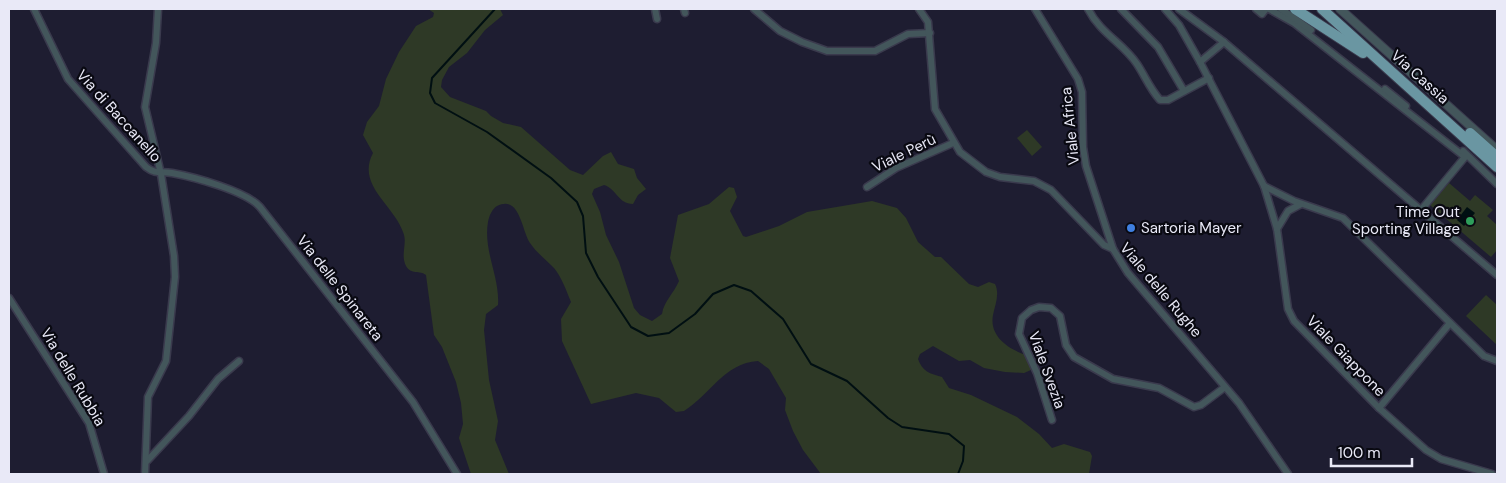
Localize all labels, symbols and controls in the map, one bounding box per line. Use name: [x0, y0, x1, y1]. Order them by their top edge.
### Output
street label: Via Cassia: [1387, 46, 1453, 108]
street label: Via di Baccanello: [72, 65, 166, 167]
street label: Viale Africa: [1056, 86, 1084, 166]
street label: Viale Perù: [869, 129, 939, 177]
place label: Time Out Sporting Village: [1352, 202, 1460, 239]
marker: Time Out Sporting Village: [1464, 215, 1476, 227]
place label: Sartoria Mayer: [1141, 218, 1242, 238]
marker: Sartoria Mayer: [1125, 222, 1137, 234]
street label: Via delle Spinareta: [292, 231, 388, 345]
street label: Viale delle Rughe: [1115, 238, 1207, 342]
street label: Viale Giappone: [1302, 311, 1390, 401]
street label: Via delle Rubbia: [36, 324, 110, 430]
street label: Viale Svezia: [1024, 329, 1070, 411]
scale bar: [1331, 436, 1412, 468]
text: 100 m: [1338, 443, 1381, 463]

